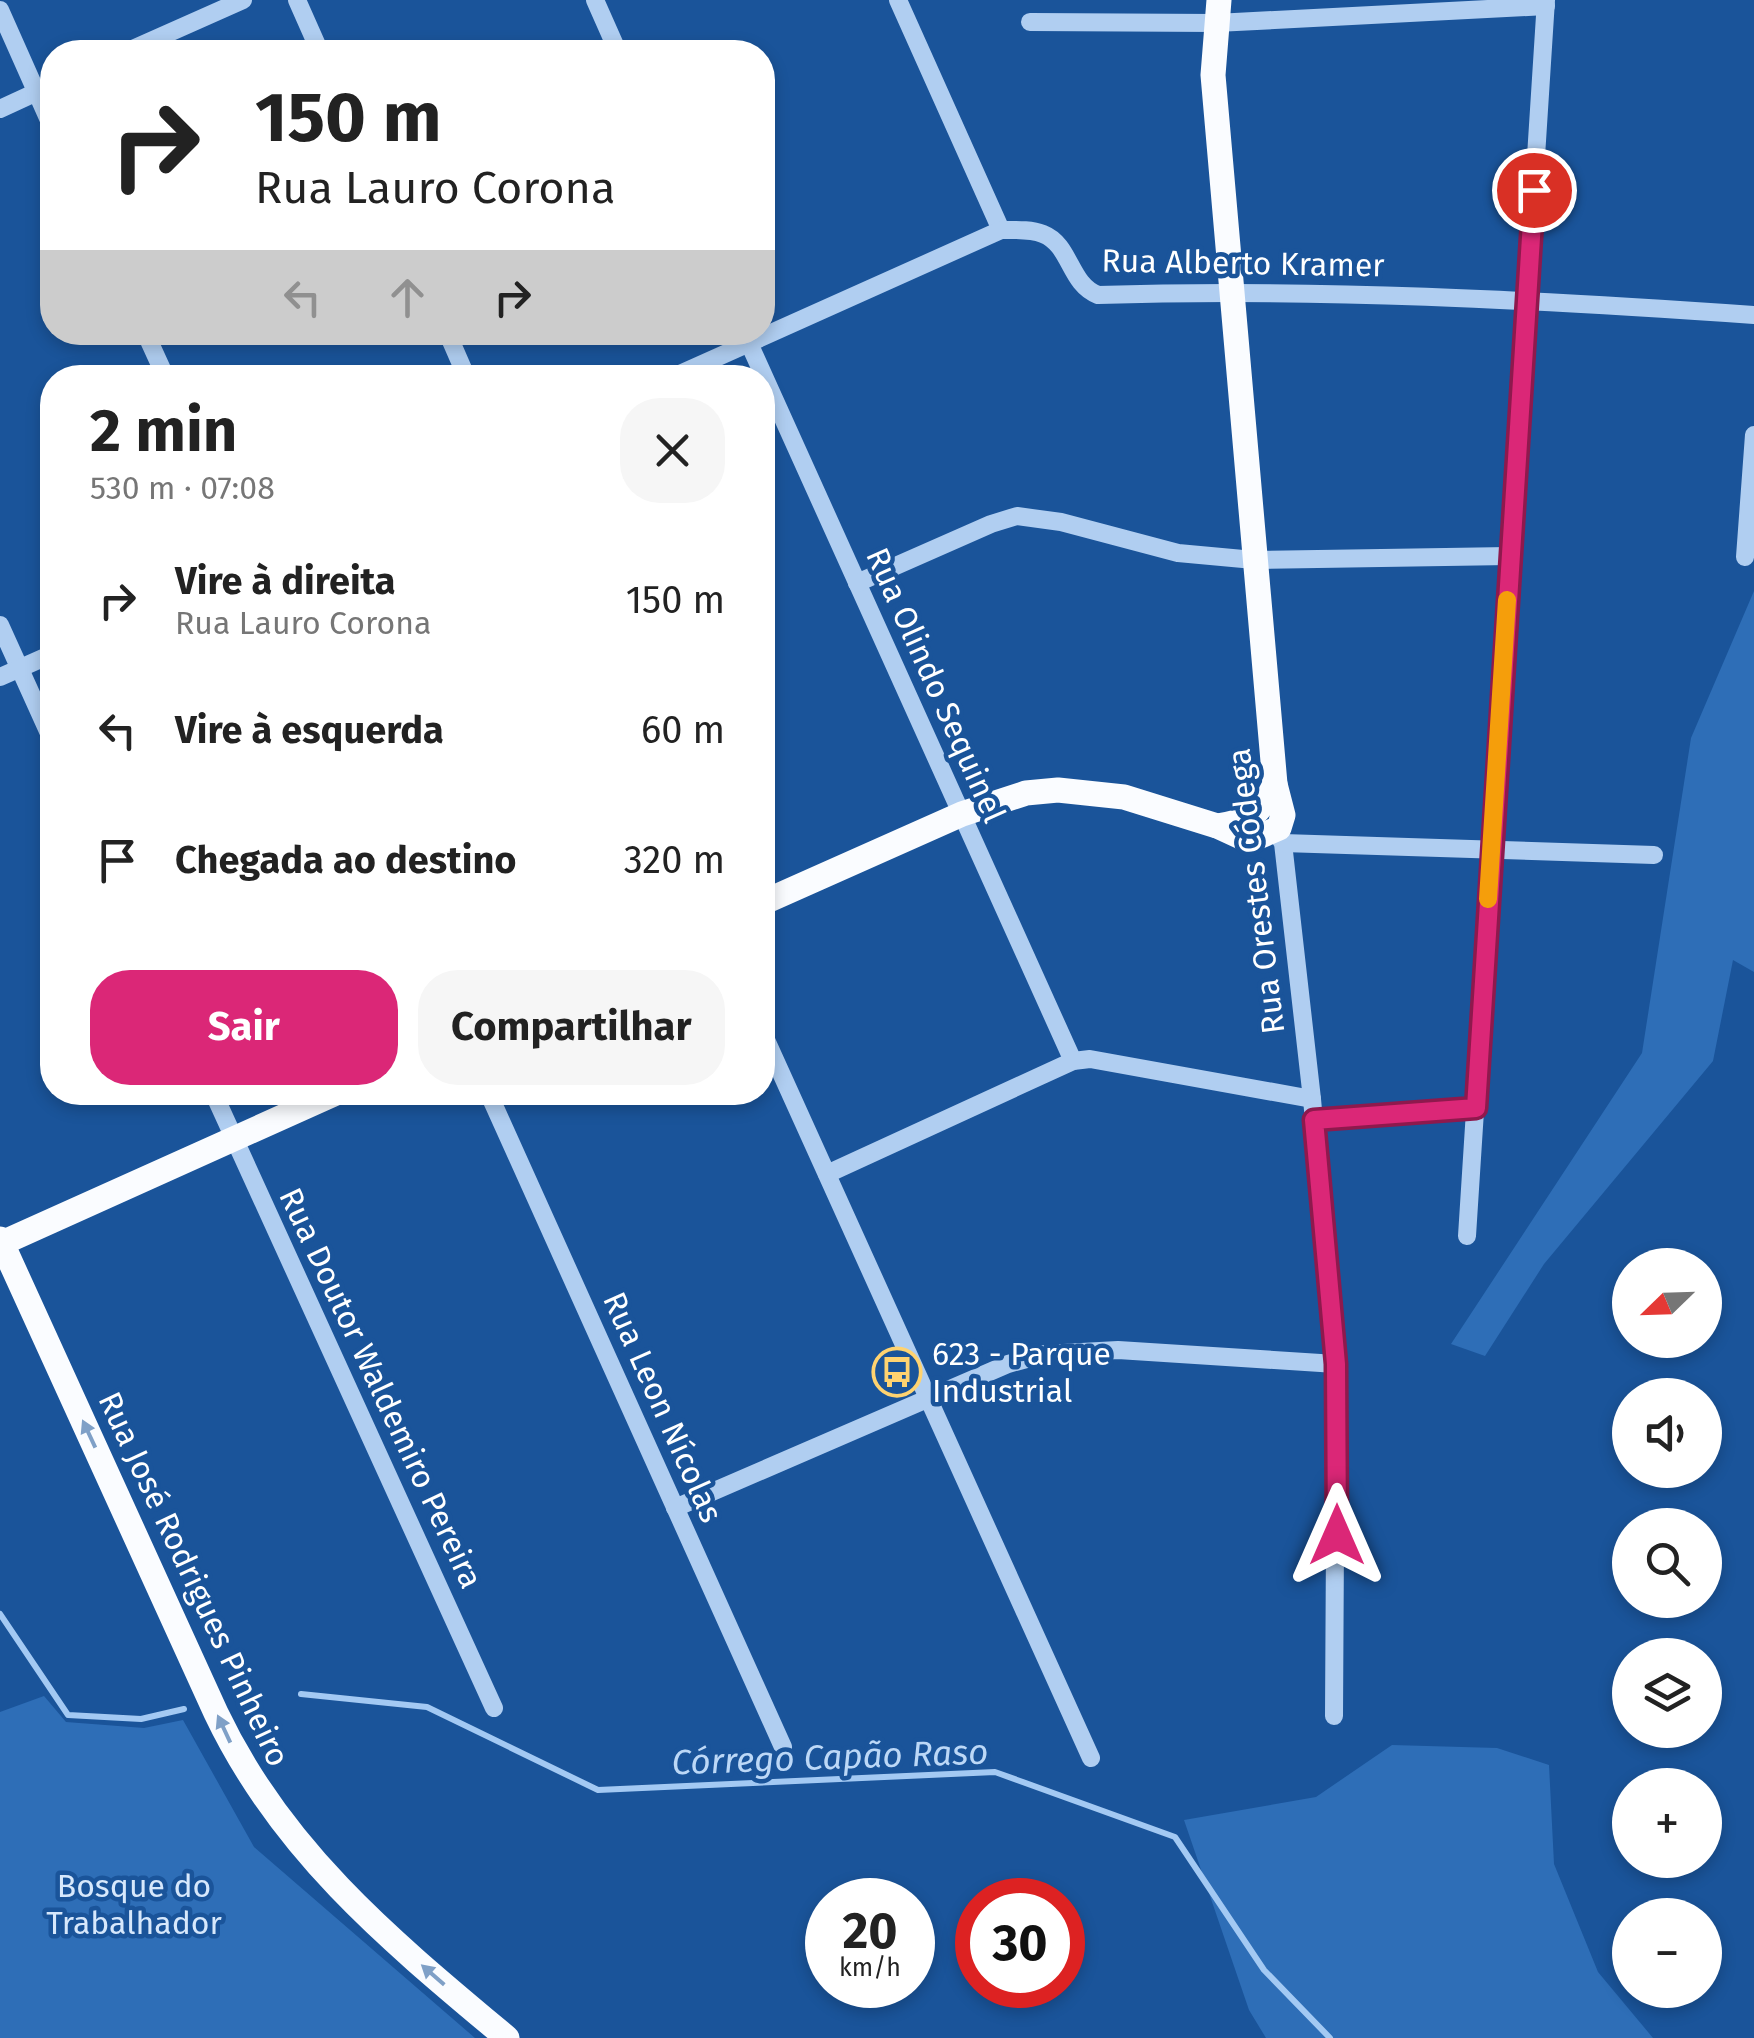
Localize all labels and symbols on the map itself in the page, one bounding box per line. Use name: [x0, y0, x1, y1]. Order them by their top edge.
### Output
pin: [1492, 148, 1577, 233]
street label: Rua Alberto Kramer: [1101, 242, 1386, 284]
street label: Rua Olindo Sequinel: [858, 542, 1014, 828]
street label: Rua Orestes Códega: [1220, 746, 1292, 1036]
street label: Rua Doutor Waldemiro Pereira: [271, 1182, 491, 1594]
north arrow: [1612, 1248, 1722, 1358]
street label: Rua Leon Nícolas: [595, 1286, 731, 1528]
place label: 623 - Parque Industrial: [932, 1335, 1111, 1410]
bus stop icon: 623 - Parque Industrial: [871, 1346, 923, 1398]
street label: Rua José Rodrigues Pinheiro: [90, 1386, 298, 1772]
one-way arrow: [80, 1419, 97, 1448]
position arrow: [1285, 1483, 1389, 1587]
one-way arrow: [215, 1715, 232, 1744]
water label: Córrego Capão Raso: [671, 1730, 989, 1784]
park label: Bosque do Trabalhador: [46, 1867, 223, 1942]
speed limit sign: 30: [955, 1878, 1085, 2008]
one-way arrow: [420, 1964, 445, 1986]

